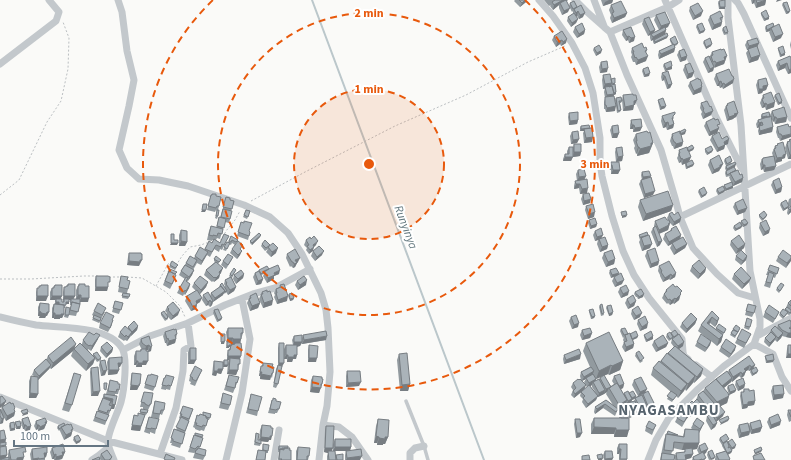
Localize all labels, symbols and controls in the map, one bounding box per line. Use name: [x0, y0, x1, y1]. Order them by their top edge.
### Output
text: 2 min: [354, 5, 384, 22]
text: 1 min: [354, 81, 384, 98]
text: 3 min: [580, 156, 610, 173]
centre of rings: [362, 157, 376, 171]
water label: Runyinya: [389, 203, 422, 252]
district label: NYAGASAMBU: [618, 400, 720, 421]
scale bar: [14, 422, 108, 448]
text: 100 m: [20, 428, 50, 445]

